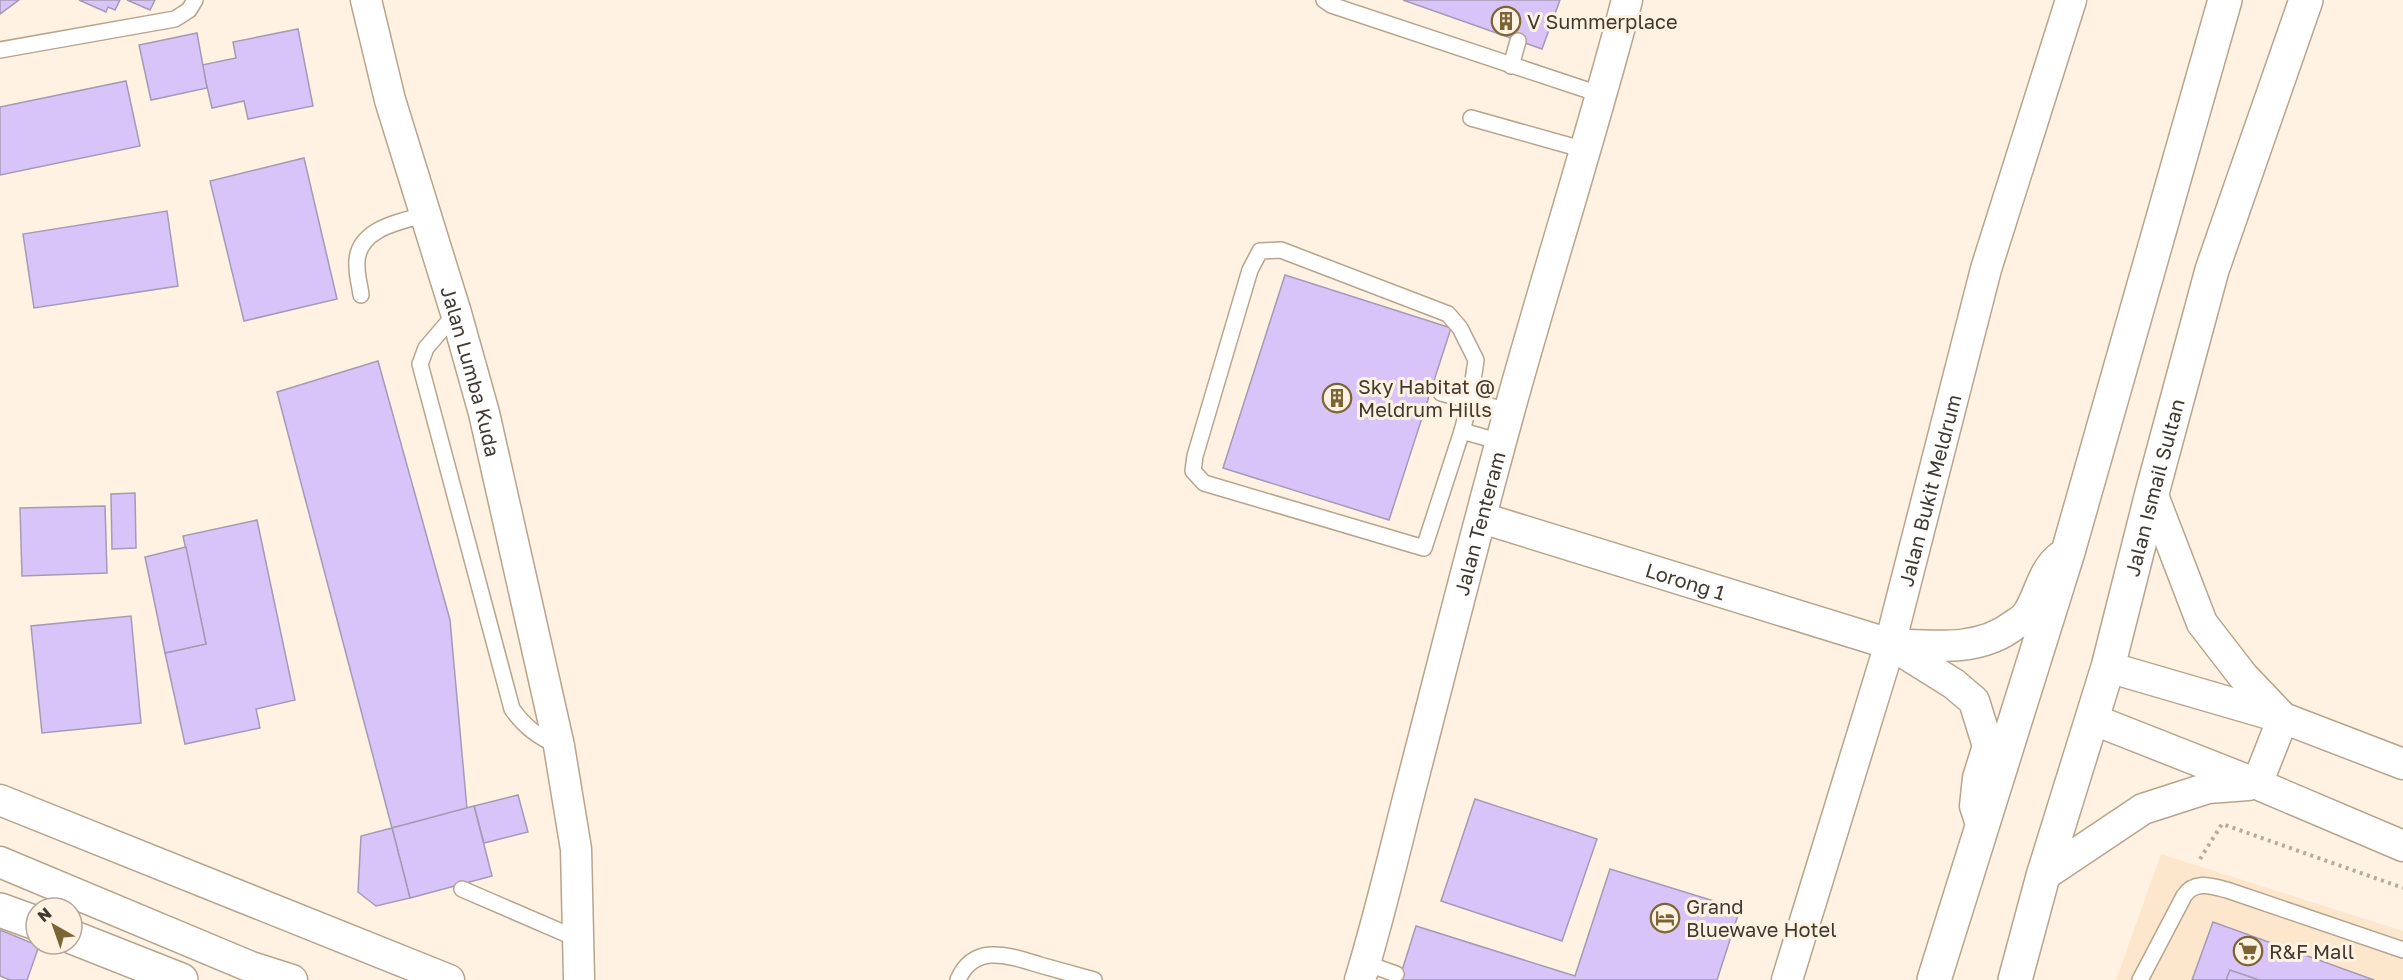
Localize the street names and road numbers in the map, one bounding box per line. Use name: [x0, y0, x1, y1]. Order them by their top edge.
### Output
street label: Jalan Lumba Kuda: [436, 283, 505, 459]
street label: Jalan Bukit Meldrum: [1893, 392, 1965, 589]
street label: Jalan Ismail Sultan: [2119, 396, 2189, 579]
street label: Jalan Tenteram: [1449, 449, 1510, 598]
street label: Lorong 1: [1643, 557, 1729, 605]

